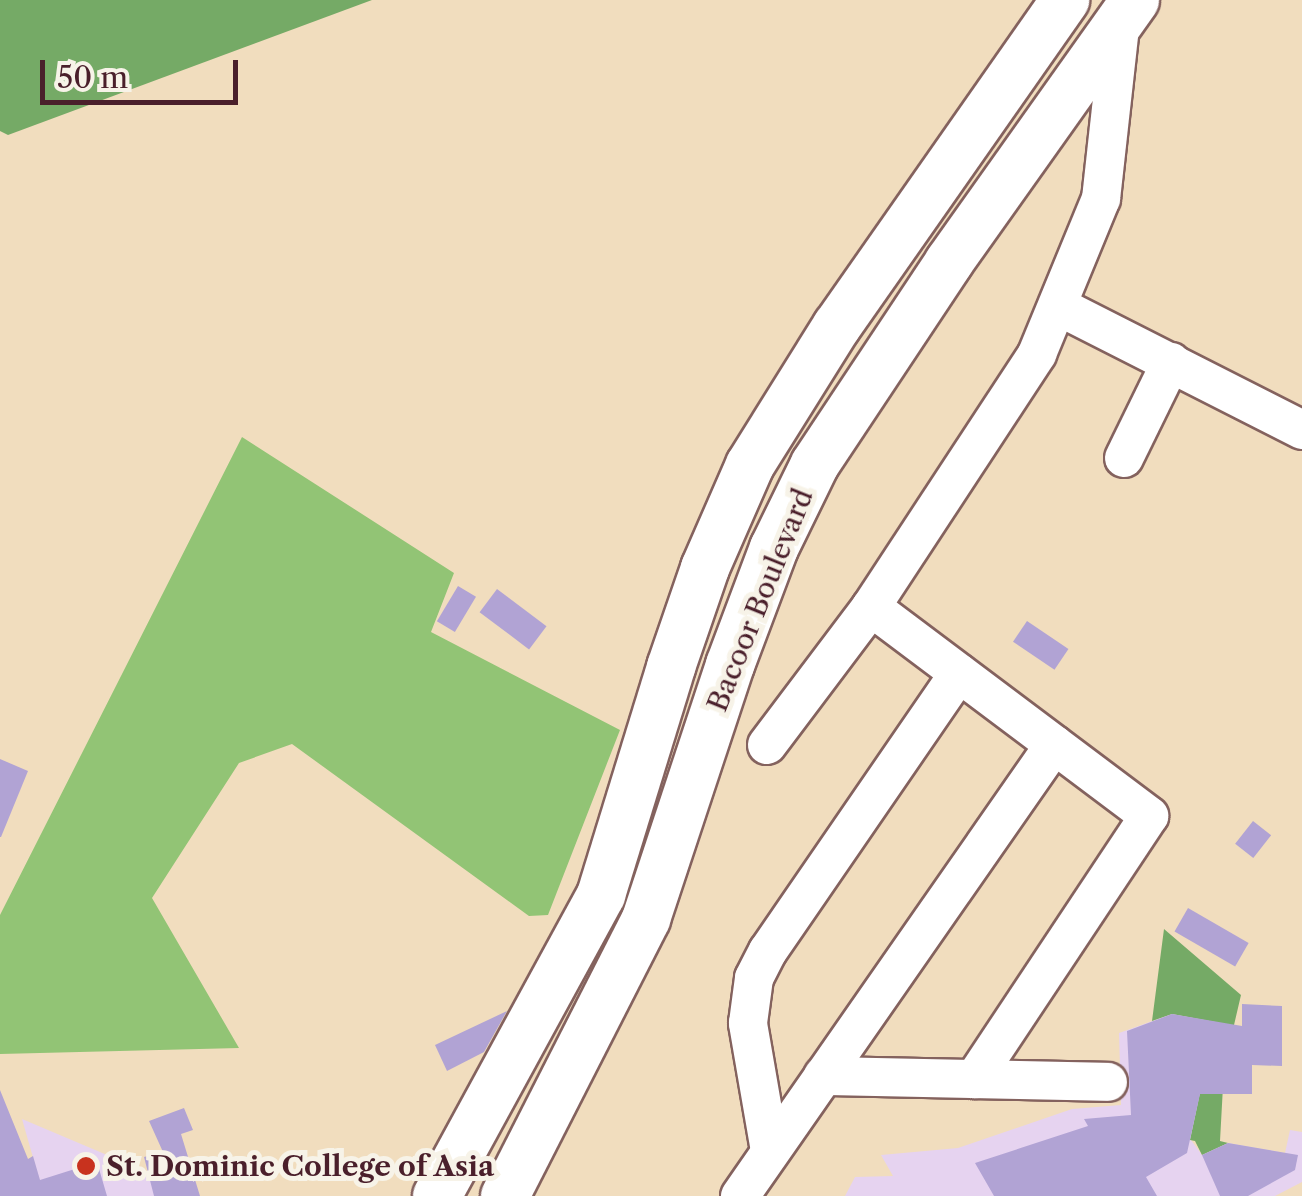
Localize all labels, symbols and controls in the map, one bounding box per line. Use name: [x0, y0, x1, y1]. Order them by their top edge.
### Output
scale bar: [45, 40, 242, 102]
text: 50 m: [57, 59, 128, 96]
street label: Bacoor Boulevard: [700, 484, 820, 716]
place label: St. Dominic College of Asia: [106, 1149, 495, 1183]
marker: St. Dominic College of Asia: [75, 1155, 97, 1177]

